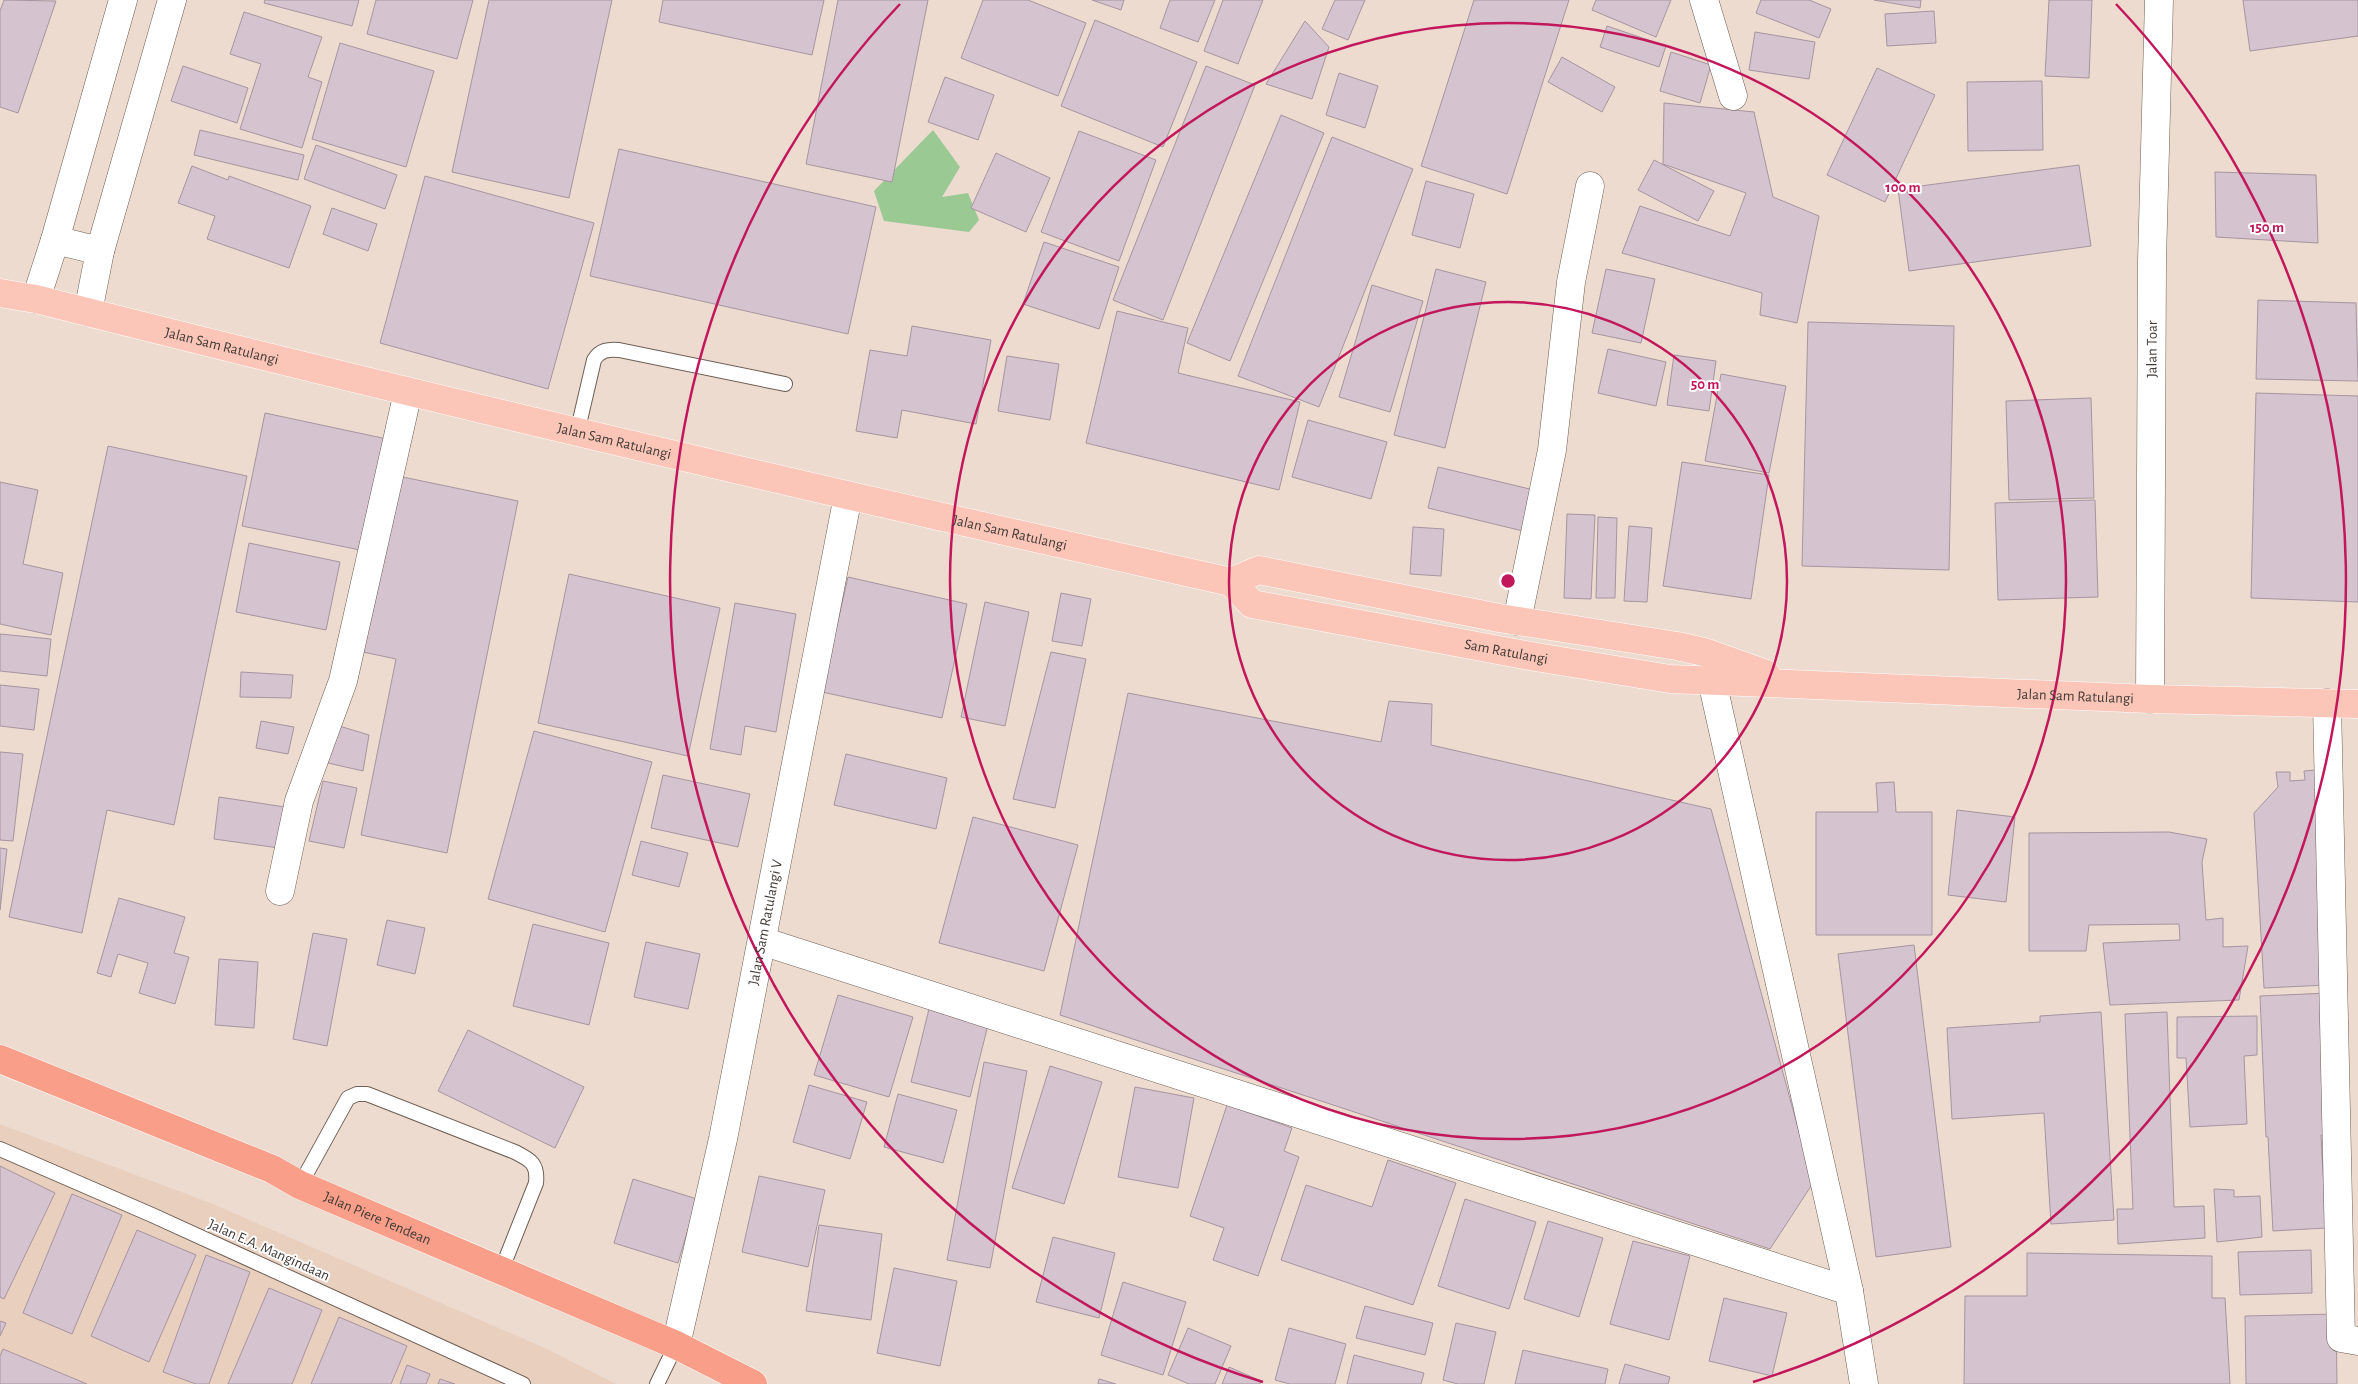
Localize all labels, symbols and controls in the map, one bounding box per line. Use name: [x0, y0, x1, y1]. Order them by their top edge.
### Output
text: 100 m: [1885, 180, 1921, 195]
text: 150 m: [2250, 220, 2284, 235]
street label: Jalan Toar: [2144, 320, 2159, 378]
street label: Jalan Sam Ratulangi: [163, 324, 280, 367]
text: 50 m: [1691, 377, 1719, 392]
street label: Jalan Sam Ratulangi: [556, 420, 673, 461]
street label: Jalan Sam Ratulangi: [951, 512, 1068, 553]
centre of rings: [1499, 572, 1517, 590]
street label: Sam Ratulangi: [1463, 636, 1549, 666]
street label: Jalan Sam Ratulangi: [2017, 686, 2134, 706]
street label: Jalan Sam Ratulangi V: [746, 858, 785, 986]
street label: Jalan Piere Tendean: [322, 1189, 433, 1247]
street label: Jalan E.A. Mangindaan: [206, 1216, 332, 1284]

